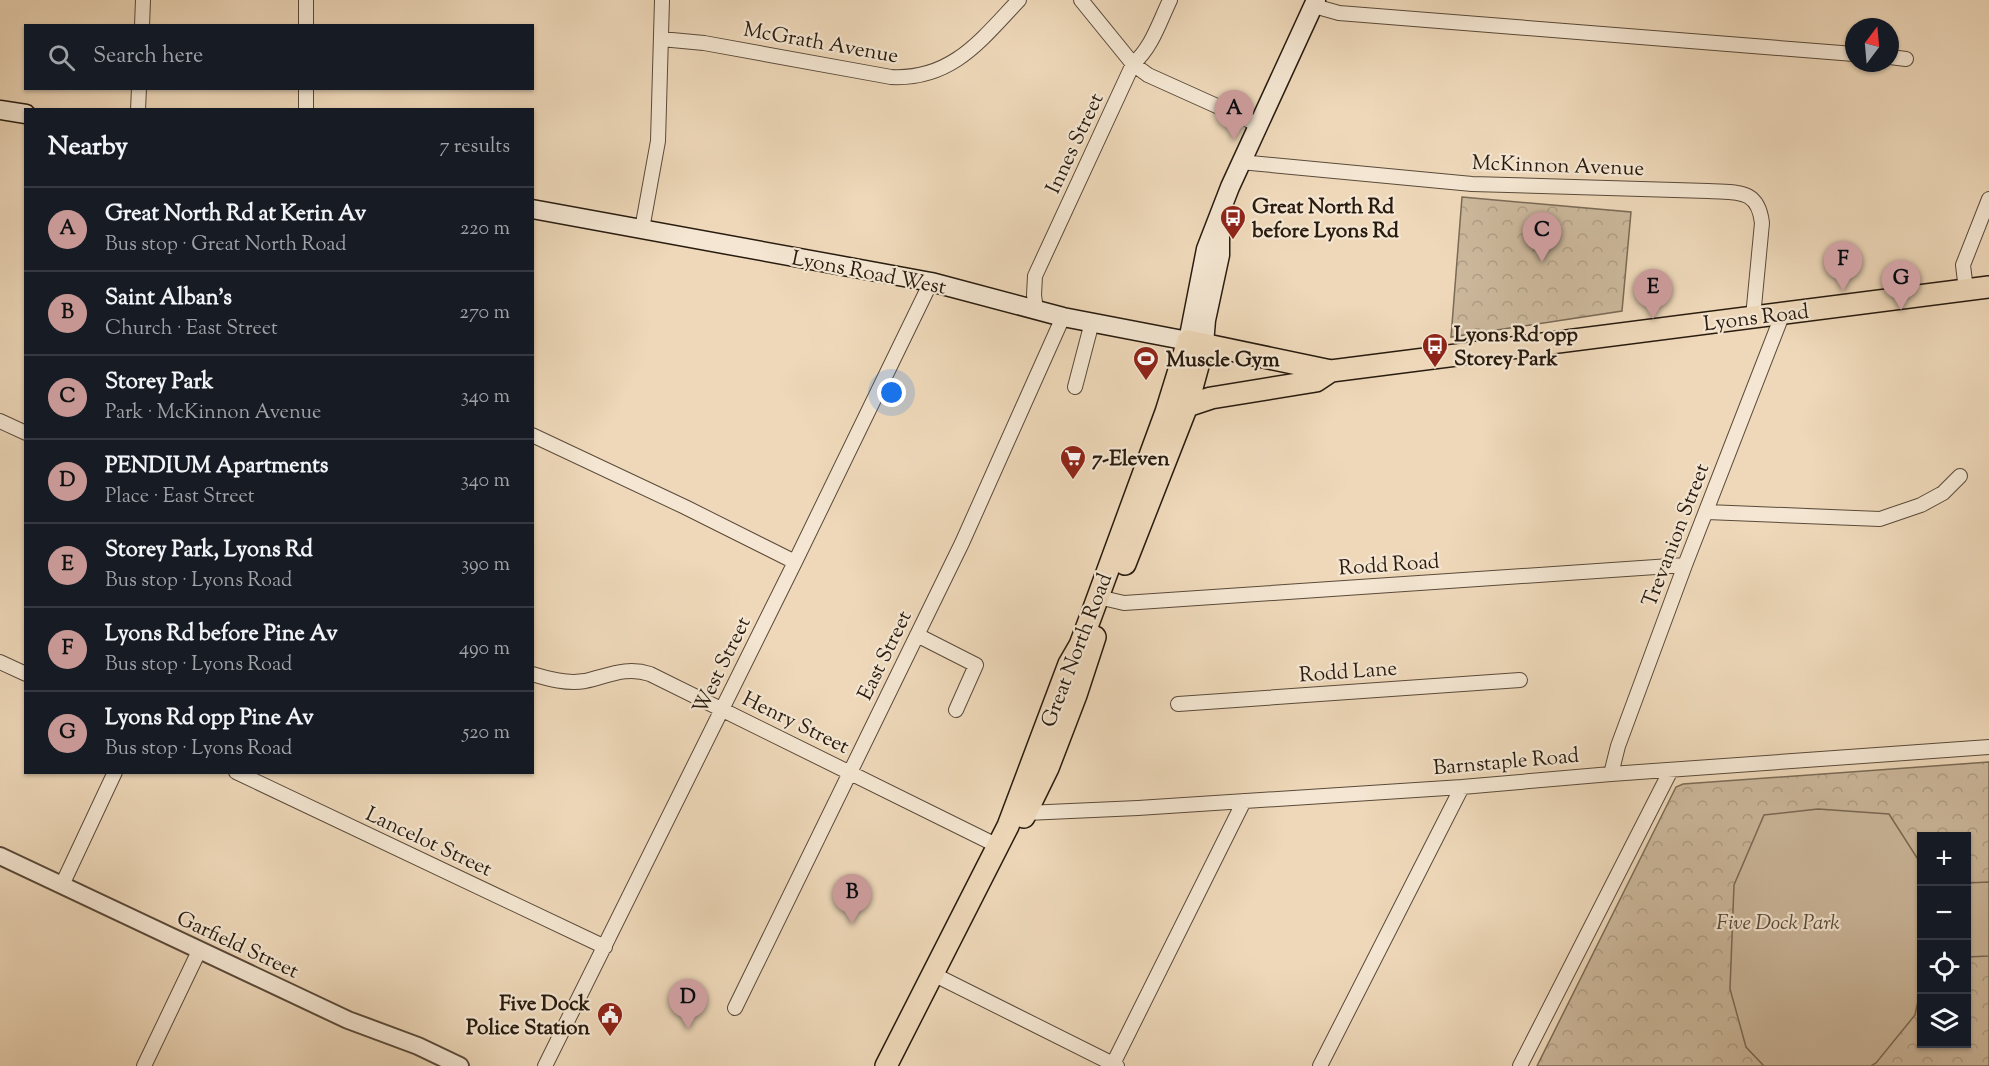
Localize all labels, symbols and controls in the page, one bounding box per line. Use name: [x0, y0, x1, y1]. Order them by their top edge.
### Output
street label: McGrath Avenue: [741, 16, 901, 72]
north arrow: [1845, 18, 1899, 72]
search box: [24, 24, 534, 90]
icon: search: [45, 41, 78, 74]
text: Search here: [93, 41, 203, 73]
street label: Innes Street: [1039, 88, 1112, 199]
pin: A: [1214, 90, 1254, 140]
text: Nearby: [48, 129, 128, 166]
text: 7 results: [439, 133, 510, 162]
street label: McKinnon Avenue: [1471, 149, 1645, 185]
place label: Great North Rd before Lyons Rd: [1251, 193, 1399, 247]
text: Great North Rd at Kerin Av: [105, 199, 366, 231]
bus stop icon: Great North Rd before Lyons Rd: [1218, 203, 1248, 241]
pin: C: [1522, 212, 1562, 262]
text: A: [59, 215, 76, 244]
text: 220 m: [460, 215, 510, 244]
text: Bus stop · Great North Road: [105, 231, 347, 260]
pin: F: [1824, 242, 1862, 291]
street label: Lyons Road West: [789, 244, 948, 304]
pin: G: [1882, 260, 1920, 310]
pin: E: [1634, 270, 1672, 319]
text: Saint Alban's: [105, 283, 232, 315]
street label: Lyons Road: [1702, 298, 1811, 340]
text: B: [61, 299, 74, 328]
text: 270 m: [460, 299, 510, 328]
text: Church · East Street: [105, 315, 278, 344]
place label: Lyons Rd opp Storey Park: [1454, 321, 1578, 375]
bus stop icon: Lyons Rd opp Storey Park: [1420, 331, 1450, 369]
sports icon: Muscle Gym: [1131, 344, 1161, 382]
place label: Muscle Gym: [1166, 346, 1280, 376]
text: Storey Park: [105, 367, 214, 399]
your location: [877, 378, 906, 407]
text: C: [59, 383, 76, 412]
text: 340 m: [461, 383, 510, 412]
text: Park · McKinnon Avenue: [105, 399, 321, 428]
supermarket icon: 7-Eleven: [1058, 443, 1088, 481]
place label: 7-Eleven: [1092, 445, 1170, 475]
text: PENDIUM Apartments: [105, 451, 328, 483]
street label: Trevanion Street: [1636, 459, 1718, 612]
text: D: [60, 467, 75, 496]
text: 340 m: [461, 467, 510, 496]
text: Place · East Street: [105, 483, 255, 512]
text: Storey Park, Lyons Rd: [105, 535, 313, 567]
street label: Rodd Road: [1338, 547, 1441, 584]
text: E: [61, 551, 74, 580]
text: 390 m: [461, 551, 510, 580]
text: Bus stop · Lyons Road: [105, 567, 292, 596]
street label: Great North Road: [1035, 569, 1121, 732]
street label: East Street: [851, 606, 920, 706]
street label: West Street: [686, 612, 759, 720]
text: Lyons Rd before Pine Av: [105, 619, 338, 651]
text: F: [62, 635, 73, 664]
text: 490 m: [459, 635, 510, 664]
text: Bus stop · Lyons Road: [105, 651, 292, 680]
street label: Rodd Lane: [1298, 655, 1398, 691]
street label: Henry Street: [737, 685, 854, 763]
text: Lyons Rd opp Pine Av: [105, 703, 314, 735]
text: G: [59, 719, 76, 748]
text: 520 m: [462, 719, 510, 748]
text: Bus stop · Lyons Road: [105, 735, 292, 764]
street label: Barnstaple Road: [1432, 742, 1581, 784]
street label: Lancelot Street: [360, 800, 496, 885]
map controls: [1917, 832, 1971, 1048]
button: +: [1917, 832, 1971, 886]
pin: B: [832, 874, 872, 924]
button: −: [1917, 886, 1971, 940]
street label: Garfield Street: [171, 904, 303, 987]
park label: Five Dock Park: [1716, 909, 1840, 939]
button: locate: [1917, 940, 1971, 994]
pin: D: [668, 980, 708, 1029]
place label: Five Dock Police Station: [466, 990, 591, 1044]
button: layers: [1917, 994, 1971, 1048]
public building icon: Five Dock Police Station: [595, 1000, 625, 1038]

